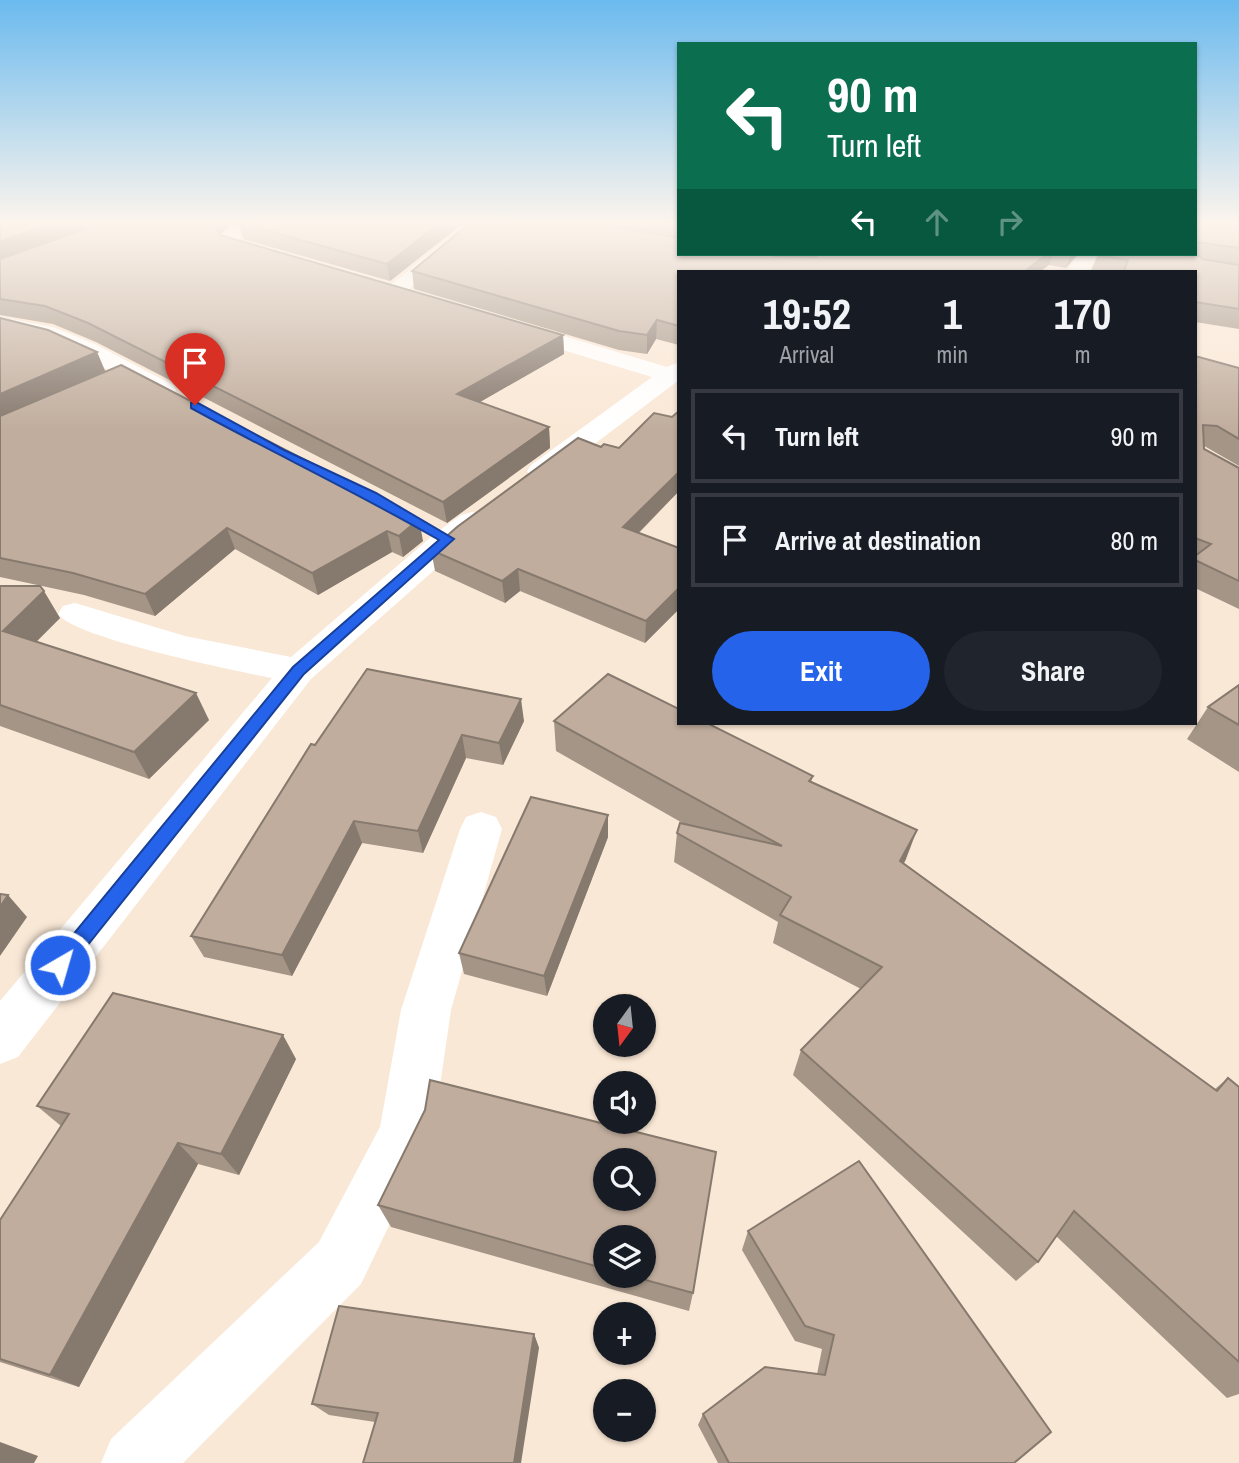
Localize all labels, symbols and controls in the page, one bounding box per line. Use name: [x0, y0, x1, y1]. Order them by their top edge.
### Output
text: 90 m: [827, 61, 919, 127]
icon: left: [712, 70, 803, 161]
text: Turn left: [827, 124, 921, 167]
icon: left: [845, 203, 883, 241]
icon: ahead: [918, 203, 956, 241]
icon: right: [991, 203, 1029, 241]
text: 19:52: [763, 286, 851, 342]
text: 1: [943, 286, 962, 342]
text: 170: [1054, 286, 1111, 342]
pin: [165, 333, 225, 405]
text: Arrival: [780, 339, 834, 370]
text: min: [937, 339, 968, 370]
text: m: [1075, 339, 1090, 370]
icon: arrive: [176, 344, 214, 382]
icon: left: [716, 417, 754, 455]
text: Turn left: [775, 419, 859, 454]
text: 90 m: [1111, 419, 1158, 454]
icon: arrive: [716, 521, 754, 559]
text: Arrive at destination: [775, 523, 981, 558]
text: 80 m: [1111, 523, 1158, 558]
button: Exit: [712, 631, 930, 711]
button: Share: [944, 631, 1162, 711]
position arrow: [23, 928, 97, 1002]
north arrow: [593, 994, 656, 1057]
map controls: [593, 994, 656, 1442]
button: sound: [593, 1071, 656, 1134]
button: search: [593, 1148, 656, 1211]
button: layers: [593, 1225, 656, 1288]
button: +: [593, 1302, 656, 1365]
button: −: [593, 1379, 656, 1442]

